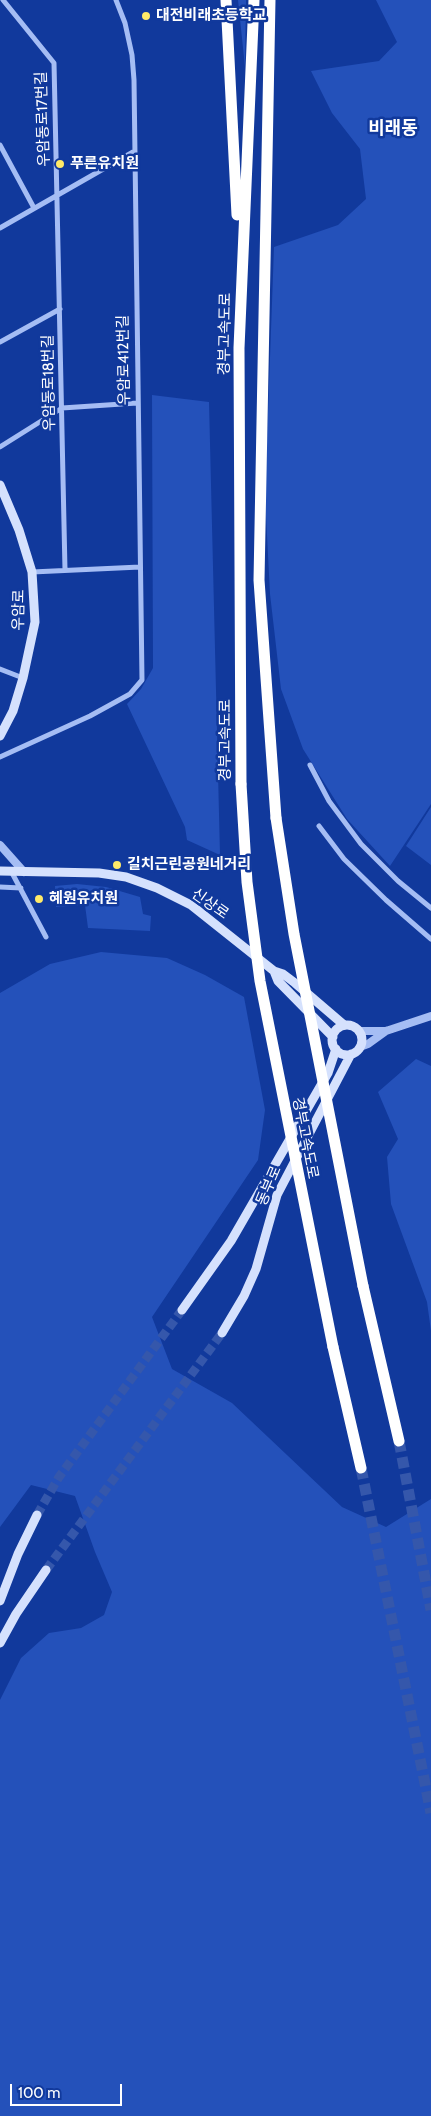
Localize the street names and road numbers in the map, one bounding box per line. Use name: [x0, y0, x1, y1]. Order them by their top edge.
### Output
street label: 우암동로17번길: [32, 71, 54, 167]
street label: 경부고속도로: [215, 292, 235, 376]
street label: 우암로412번길: [114, 315, 134, 405]
street label: 우암동로18번길: [39, 334, 59, 432]
street label: 우암로: [10, 589, 28, 631]
street label: 경부고속도로: [217, 699, 235, 781]
street label: 신상로: [188, 885, 232, 923]
street label: 경부고속도로: [288, 1096, 322, 1180]
street label: 동부로: [253, 1163, 285, 1209]

